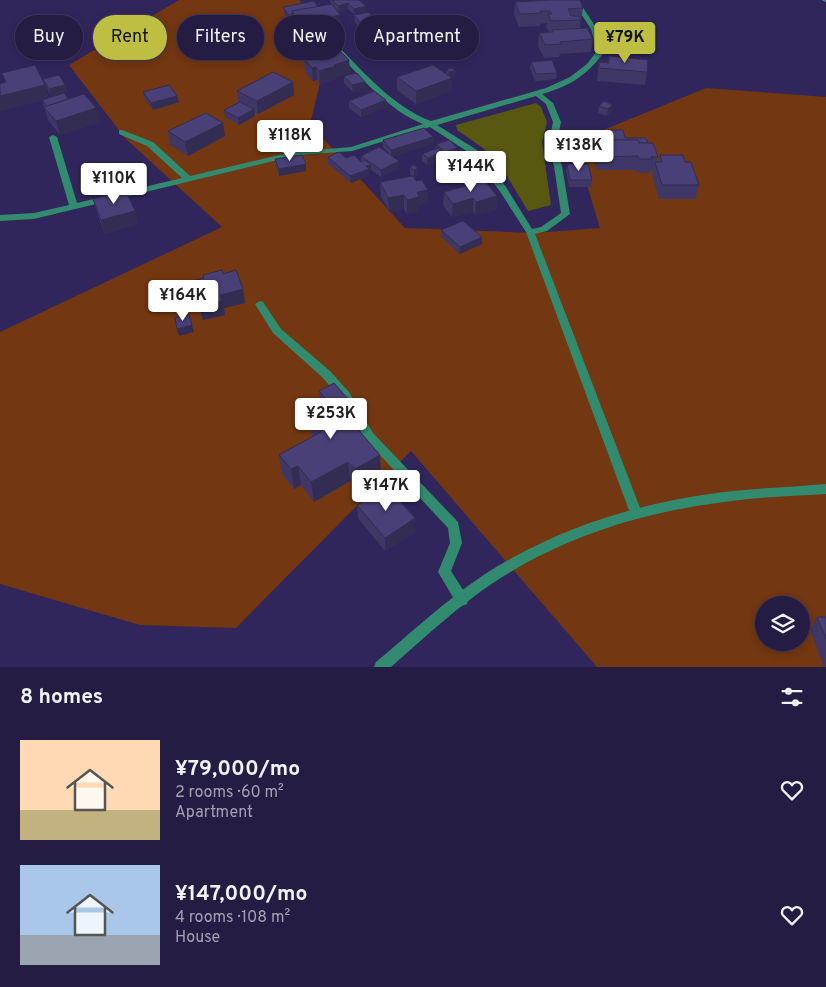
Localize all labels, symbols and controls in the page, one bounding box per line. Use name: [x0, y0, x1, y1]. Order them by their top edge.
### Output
chip: Buy: [15, 15, 83, 60]
chip: Rent: [93, 15, 167, 60]
chip: Filters: [177, 15, 264, 60]
chip: New: [274, 15, 345, 60]
chip: Apartment: [355, 15, 479, 60]
pin: ¥79K: [595, 22, 655, 64]
text: ¥79K: [605, 28, 645, 48]
pin: ¥118K: [255, 120, 325, 162]
text: ¥118K: [268, 126, 312, 146]
pin: ¥138K: [544, 130, 614, 172]
text: ¥138K: [555, 136, 603, 156]
pin: ¥144K: [436, 150, 506, 193]
text: ¥144K: [447, 157, 495, 177]
pin: ¥110K: [79, 162, 149, 205]
text: ¥110K: [92, 169, 136, 189]
pin: ¥164K: [148, 280, 218, 322]
text: ¥164K: [159, 286, 207, 306]
pin: ¥253K: [296, 398, 366, 440]
text: ¥253K: [306, 404, 356, 424]
pin: ¥147K: [351, 470, 421, 512]
text: ¥147K: [363, 476, 409, 496]
map controls: [755, 596, 810, 651]
button: layers: [755, 596, 810, 651]
icon: filters: [778, 683, 806, 711]
text: 8 homes: [20, 684, 103, 711]
text: ¥79,000/mo: [175, 756, 300, 783]
icon: home: [60, 760, 120, 820]
icon: heart: [778, 776, 806, 804]
text: 2 rooms · 60 m²: [175, 783, 284, 803]
text: Apartment: [175, 803, 253, 823]
text: ¥147,000/mo: [175, 881, 307, 908]
icon: home: [60, 885, 120, 945]
icon: heart: [778, 901, 806, 929]
text: 4 rooms · 108 m²: [175, 908, 290, 928]
text: House: [175, 928, 220, 948]

